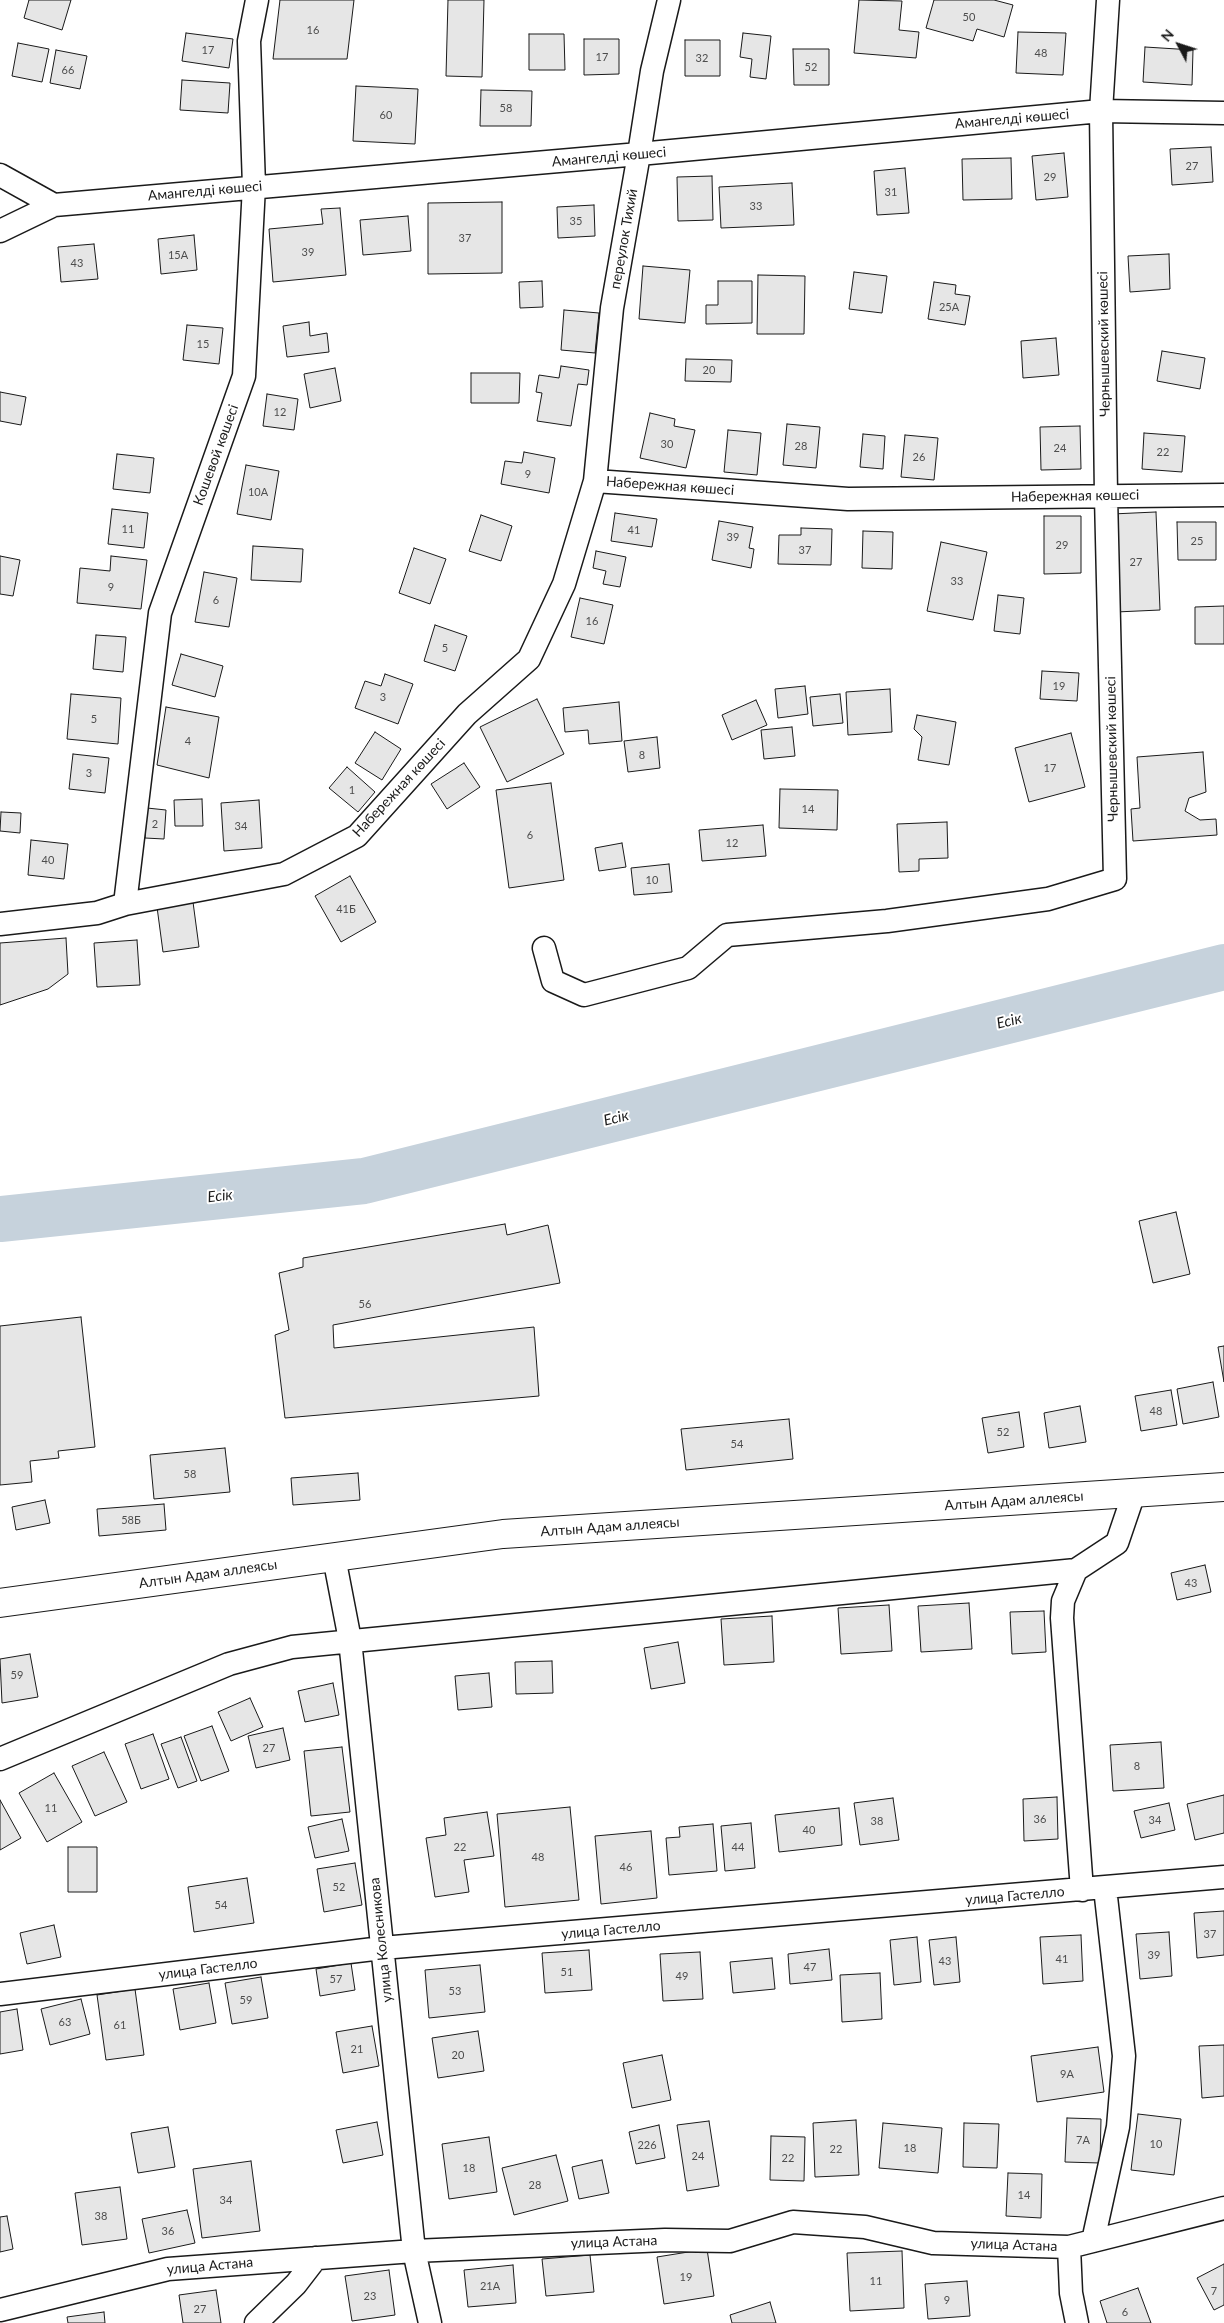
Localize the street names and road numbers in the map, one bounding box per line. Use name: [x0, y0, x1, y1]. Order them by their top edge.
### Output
street label: Амангелді көшесі: [954, 106, 1070, 132]
street label: Амангелді көшесі: [551, 144, 667, 170]
street label: Амангелді көшесі: [147, 178, 263, 204]
street label: переулок Тихий: [607, 187, 641, 291]
street label: Чернышевский көшесі: [1094, 271, 1114, 417]
street label: Кошевой көшесі: [190, 402, 242, 508]
street label: Набережная көшесі: [605, 473, 735, 499]
street label: Набережная көшесі: [1011, 486, 1139, 506]
street label: Чернышевский көшесі: [1102, 676, 1122, 822]
street label: Набережная көшесі: [349, 735, 449, 841]
street label: Алтын Адам аллеясы: [944, 1488, 1084, 1514]
street label: Алтын Адам аллеясы: [540, 1514, 680, 1540]
street label: Алтын Адам аллеясы: [138, 1556, 278, 1592]
street label: улица Колесникова: [366, 1877, 396, 2003]
street label: улица Гастелло: [965, 1883, 1065, 1909]
street label: улица Гастелло: [561, 1917, 661, 1943]
street label: улица Гастелло: [158, 1955, 258, 1983]
street label: улица Астана: [570, 2232, 658, 2252]
street label: улица Астана: [970, 2235, 1058, 2255]
street label: улица Астана: [166, 2254, 254, 2278]

